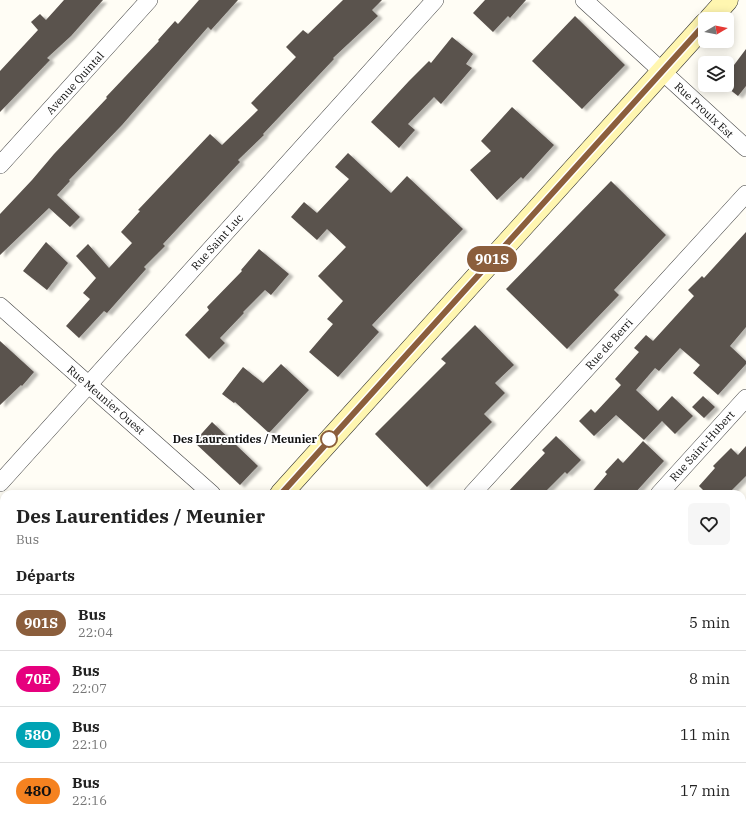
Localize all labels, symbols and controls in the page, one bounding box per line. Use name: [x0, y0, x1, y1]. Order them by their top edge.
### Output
north arrow: [698, 12, 734, 48]
map controls: [698, 12, 734, 92]
street label: Avenue Quintal: [43, 49, 107, 117]
button: layers: [698, 56, 734, 92]
street label: Rue Proulx Est: [672, 79, 736, 141]
street label: Rue Saint Luc: [188, 211, 246, 273]
line badge: 901S: [464, 246, 520, 272]
text: 901S: [475, 250, 509, 268]
street label: Rue de Berri: [582, 315, 636, 373]
street label: Rue Meunier Ouest: [64, 362, 148, 438]
street label: Rue Saint-Hubert: [667, 408, 738, 484]
marker: Des Laurentides / Meunier: [320, 430, 338, 448]
place label: Des Laurentides / Meunier: [173, 432, 318, 446]
button: heart: [688, 503, 730, 545]
text: Des Laurentides / Meunier: [16, 504, 265, 528]
text: Bus: [16, 531, 39, 548]
text: Départs: [16, 566, 75, 585]
text: Bus: [78, 605, 106, 624]
text: 5 min: [689, 613, 730, 632]
text: 901S: [24, 614, 58, 632]
text: 22:04: [78, 624, 113, 641]
text: Bus: [72, 661, 100, 680]
text: 8 min: [689, 669, 730, 688]
text: 70E: [25, 670, 51, 688]
text: 22:07: [72, 680, 107, 697]
text: Bus: [72, 717, 100, 736]
text: 11 min: [680, 725, 730, 744]
text: 58O: [24, 726, 52, 744]
text: 22:10: [72, 736, 107, 753]
text: Bus: [72, 773, 100, 792]
text: 17 min: [680, 781, 730, 800]
text: 48O: [24, 782, 52, 800]
text: 22:16: [72, 792, 107, 809]

